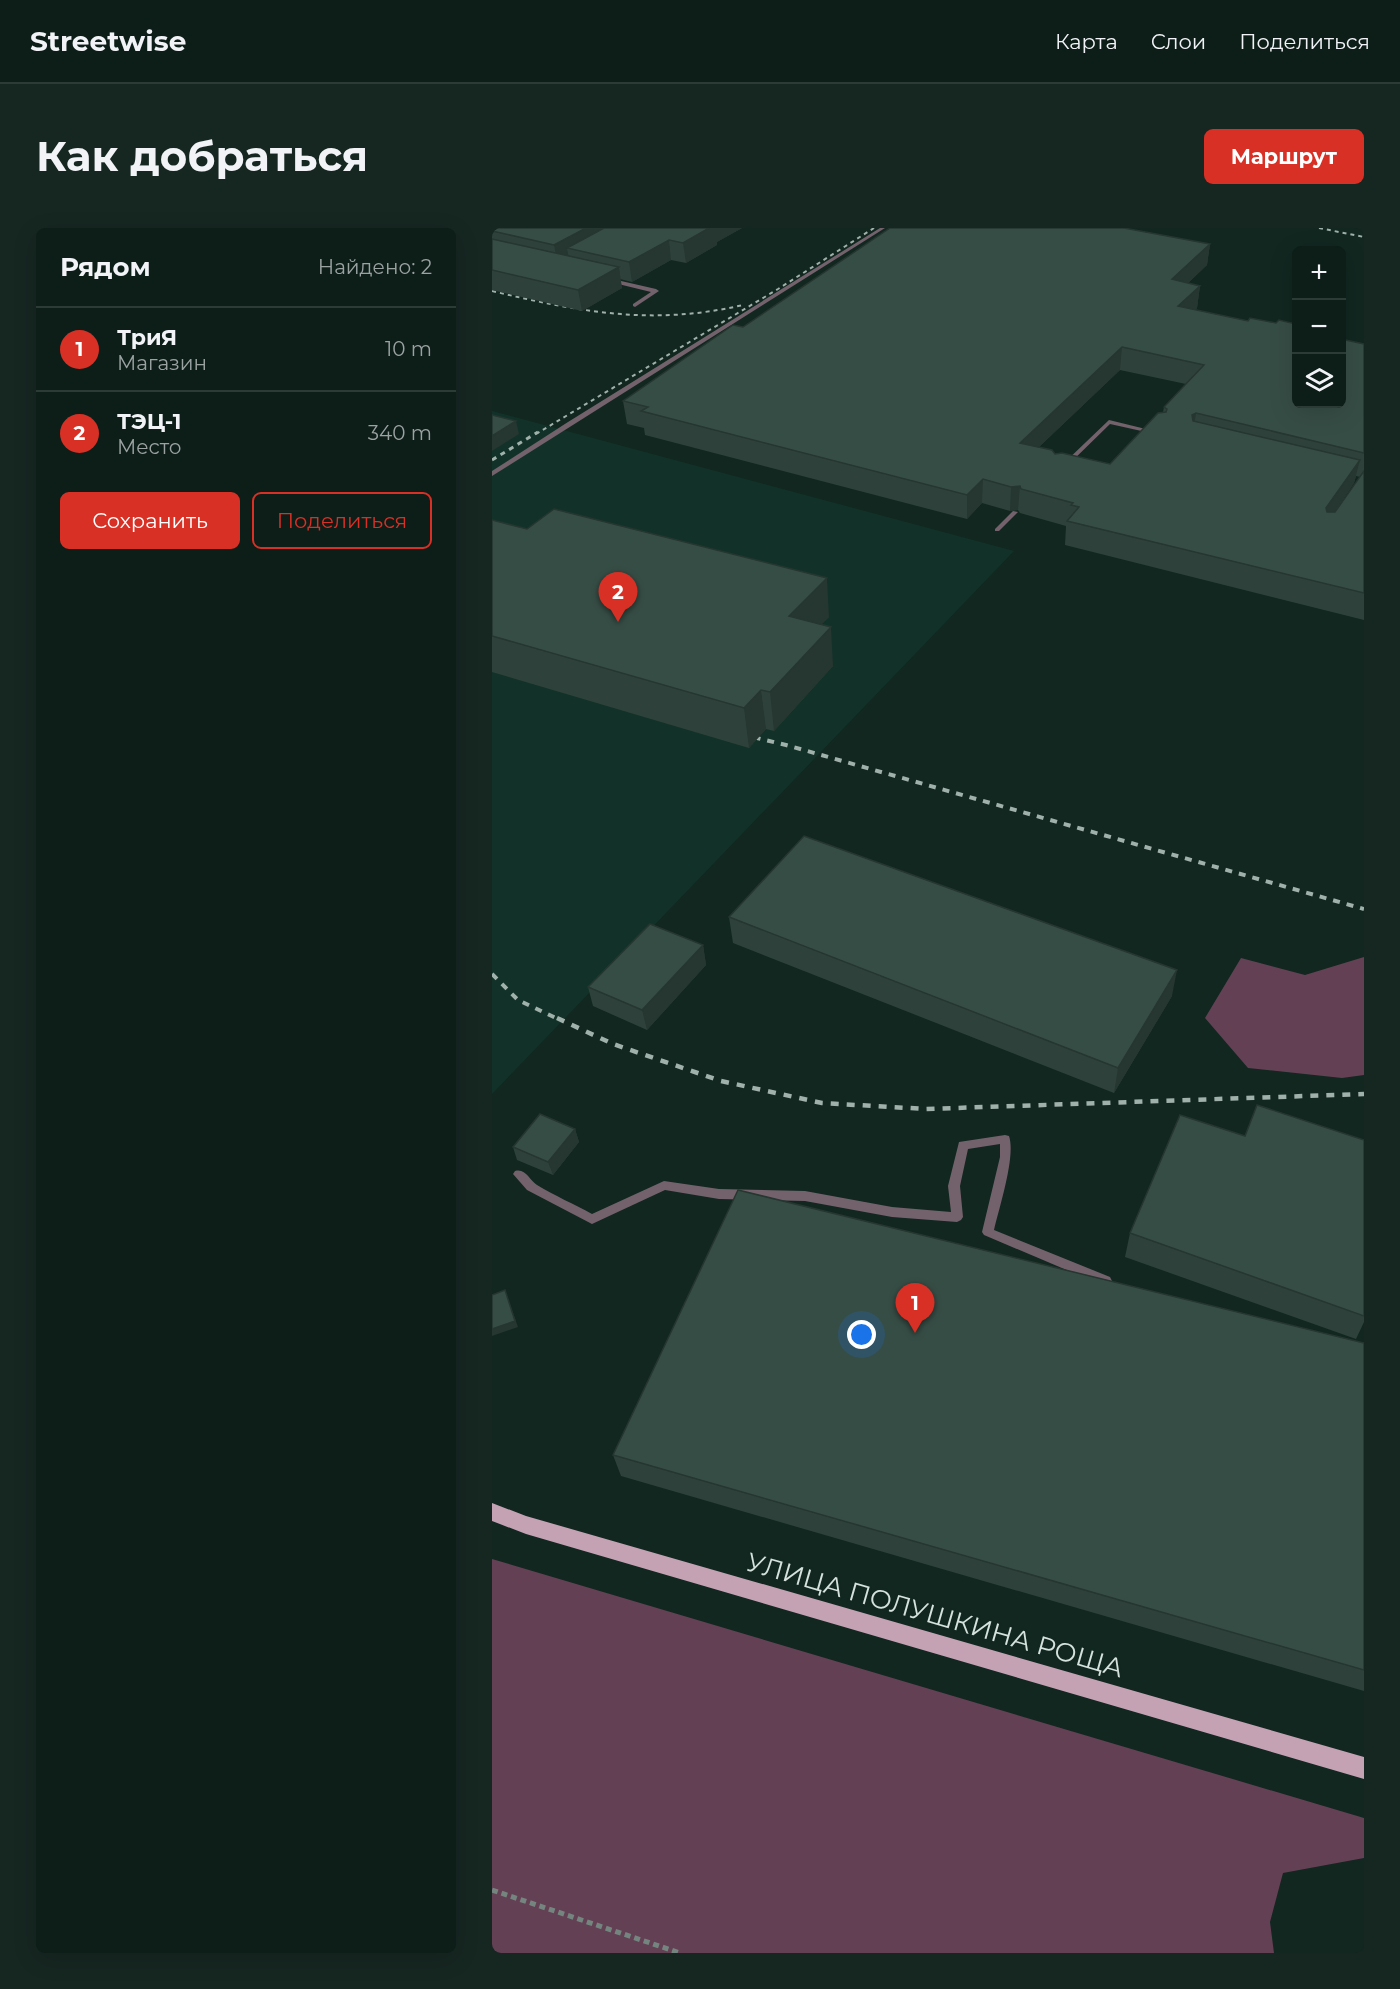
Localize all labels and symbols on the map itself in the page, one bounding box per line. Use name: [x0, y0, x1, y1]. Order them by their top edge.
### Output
pin: 2: [598, 572, 638, 622]
pin: 1: [896, 1284, 934, 1333]
your location: [847, 1320, 876, 1349]
street label: УЛИЦА ПОЛУШКИНА РОЩА: [743, 1546, 1127, 1684]

